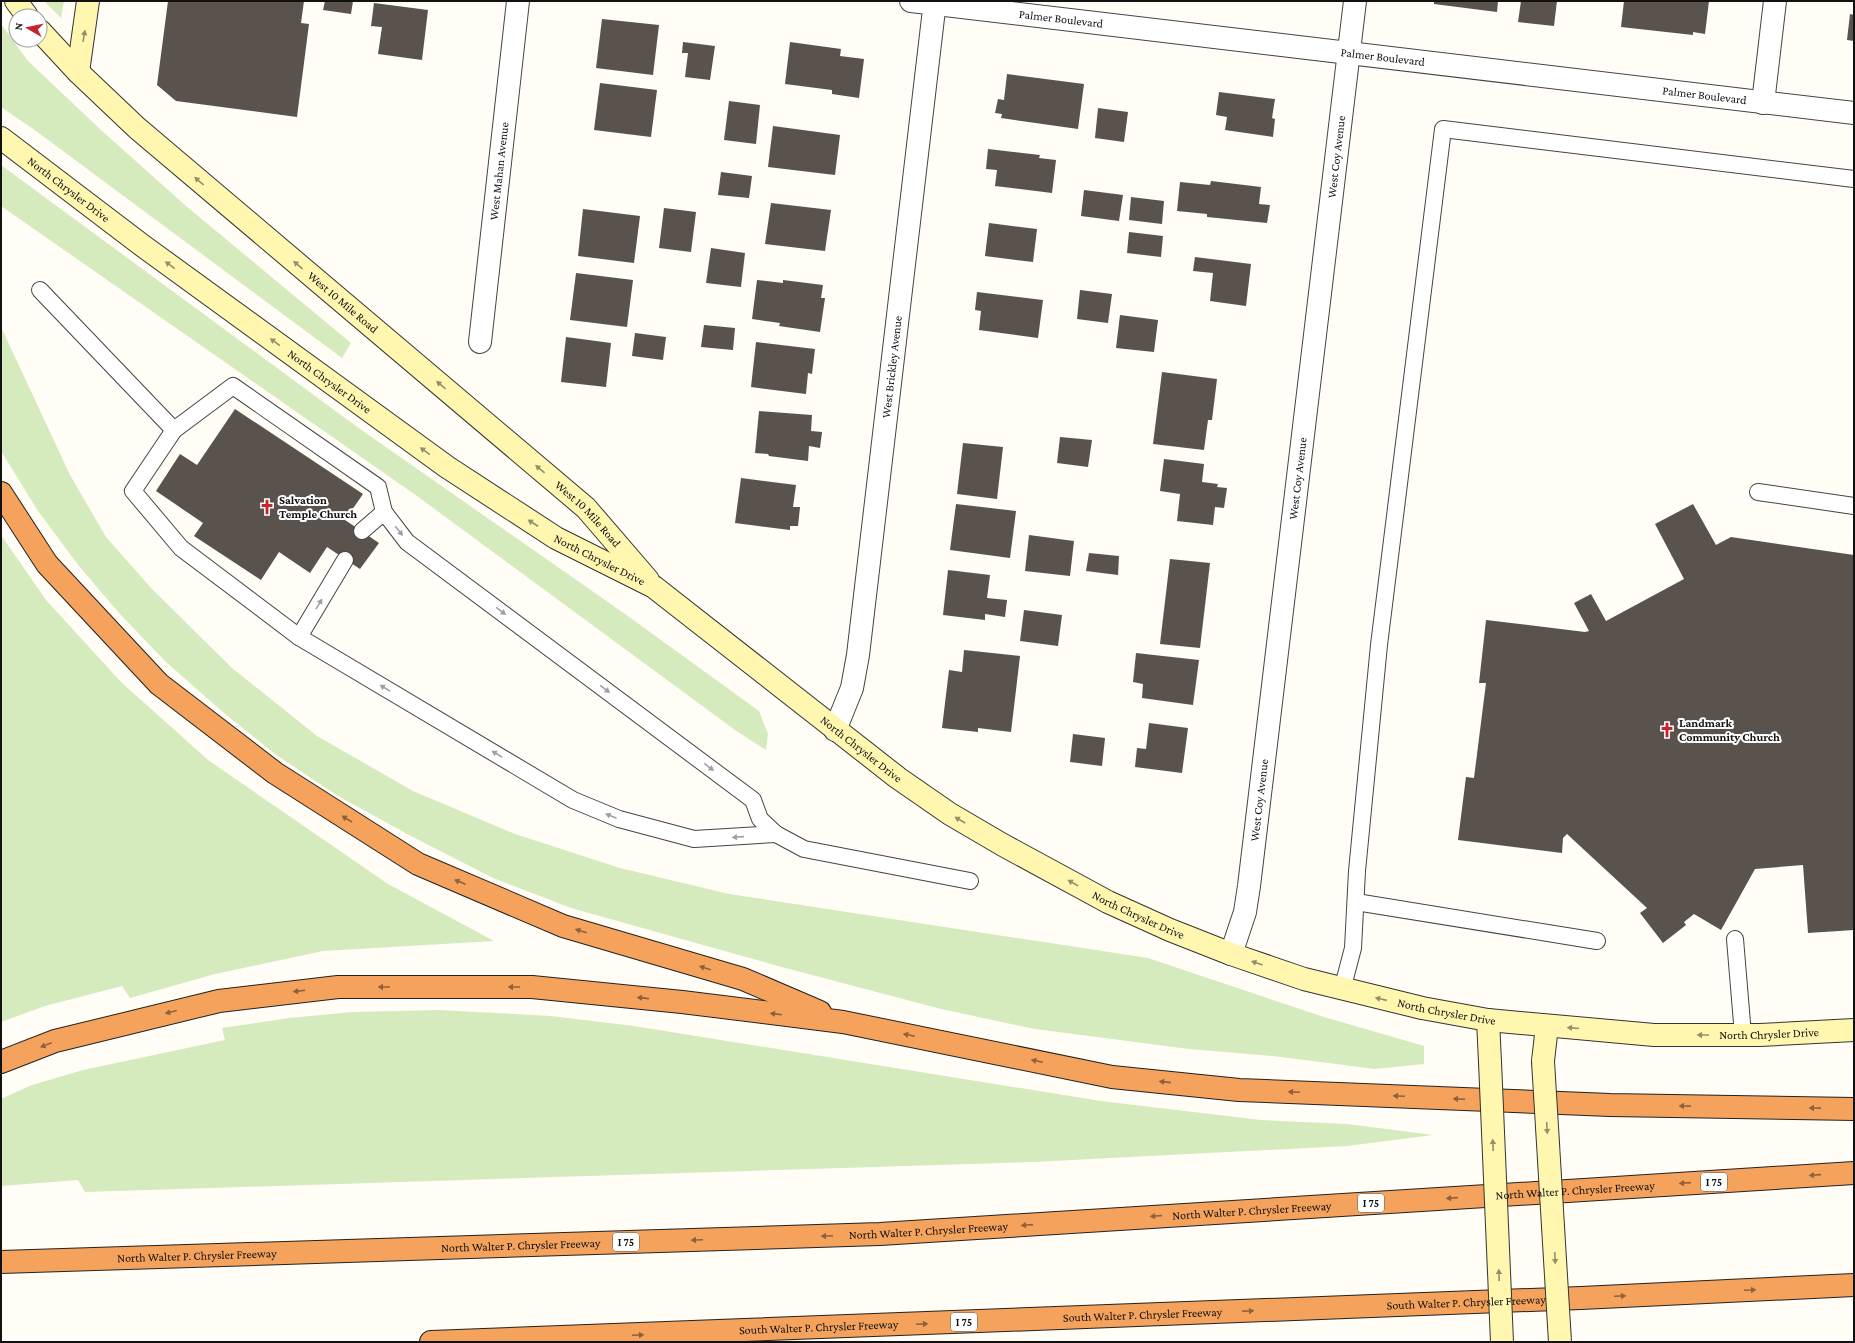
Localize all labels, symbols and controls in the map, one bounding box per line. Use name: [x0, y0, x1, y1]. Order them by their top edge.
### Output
street label: Palmer Boulevard: [1018, 7, 1104, 31]
north arrow: [8, 8, 48, 48]
text: N: [12, 21, 25, 31]
one-way arrow: [81, 30, 87, 42]
street label: Palmer Boulevard: [1340, 45, 1426, 69]
street label: Palmer Boulevard: [1662, 83, 1748, 107]
street label: West Coy Avenue: [1324, 115, 1348, 199]
street label: West Mahan Avenue: [487, 121, 511, 221]
street label: North Chrysler Drive: [25, 154, 113, 225]
one-way arrow: [194, 176, 205, 185]
one-way arrow: [164, 261, 175, 269]
one-way arrow: [294, 261, 303, 270]
street label: West 10 Mile Road: [305, 269, 382, 336]
street label: West Brickley Avenue: [879, 315, 905, 419]
one-way arrow: [269, 338, 280, 346]
street label: North Chrysler Drive: [285, 347, 374, 417]
one-way arrow: [435, 380, 446, 389]
street label: West Coy Avenue: [1286, 437, 1310, 520]
one-way arrow: [419, 447, 430, 456]
one-way arrow: [535, 464, 545, 473]
street label: West 10 Mile Road: [552, 478, 624, 551]
place label: Salvation Temple Church: [279, 493, 357, 521]
church icon: Salvation Temple Church: [258, 498, 276, 516]
one-way arrow: [528, 519, 538, 527]
one-way arrow: [394, 526, 403, 537]
street label: North Chrysler Drive: [552, 531, 647, 588]
one-way arrow: [315, 598, 322, 610]
one-way arrow: [495, 607, 506, 616]
one-way arrow: [379, 685, 391, 692]
one-way arrow: [599, 685, 610, 693]
street label: North Chrysler Drive: [818, 713, 905, 786]
place label: Landmark Community Church: [1679, 716, 1780, 744]
church icon: Landmark Community Church: [1658, 721, 1676, 739]
one-way arrow: [491, 751, 503, 758]
street label: West Coy Avenue: [1247, 758, 1271, 842]
one-way arrow: [704, 763, 714, 771]
one-way arrow: [605, 812, 617, 819]
one-way arrow: [342, 815, 352, 823]
one-way arrow: [954, 816, 966, 823]
one-way arrow: [732, 833, 744, 840]
one-way arrow: [455, 879, 466, 885]
one-way arrow: [1068, 879, 1079, 886]
street label: North Chrysler Drive: [1090, 888, 1187, 942]
one-way arrow: [574, 928, 586, 934]
one-way arrow: [1250, 959, 1262, 965]
one-way arrow: [699, 965, 711, 971]
one-way arrow: [377, 984, 390, 990]
one-way arrow: [507, 984, 520, 990]
one-way arrow: [293, 988, 305, 995]
one-way arrow: [637, 995, 650, 1002]
one-way arrow: [1375, 995, 1387, 1001]
street label: North Chrysler Drive: [1396, 995, 1496, 1028]
one-way arrow: [165, 1010, 178, 1016]
one-way arrow: [770, 1010, 783, 1017]
one-way arrow: [1567, 1025, 1579, 1032]
street label: North Chrysler Drive: [1719, 1025, 1819, 1042]
one-way arrow: [903, 1032, 915, 1038]
one-way arrow: [1696, 1032, 1709, 1038]
one-way arrow: [39, 1042, 51, 1048]
one-way arrow: [1031, 1058, 1043, 1064]
one-way arrow: [1159, 1079, 1171, 1085]
one-way arrow: [1287, 1089, 1300, 1095]
one-way arrow: [1393, 1093, 1405, 1100]
one-way arrow: [1452, 1096, 1465, 1102]
one-way arrow: [1678, 1103, 1691, 1109]
one-way arrow: [1808, 1105, 1821, 1111]
one-way arrow: [1544, 1122, 1551, 1134]
one-way arrow: [1490, 1138, 1496, 1151]
one-way arrow: [1809, 1172, 1821, 1179]
road number: I 75: [1701, 1173, 1727, 1191]
street label: North Walter P. Chrysler Freeway: [1495, 1178, 1656, 1202]
one-way arrow: [1679, 1180, 1691, 1187]
road number: I 75: [1358, 1194, 1384, 1212]
one-way arrow: [1446, 1195, 1458, 1202]
street label: North Walter P. Chrysler Freeway: [1172, 1199, 1332, 1223]
one-way arrow: [1150, 1213, 1162, 1220]
street label: North Walter P. Chrysler Freeway: [849, 1219, 1009, 1242]
one-way arrow: [1021, 1221, 1033, 1228]
one-way arrow: [821, 1232, 833, 1239]
road number: I 75: [613, 1233, 639, 1251]
street label: North Walter P. Chrysler Freeway: [441, 1236, 601, 1255]
one-way arrow: [690, 1237, 703, 1243]
street label: North Walter P. Chrysler Freeway: [117, 1246, 277, 1265]
one-way arrow: [1552, 1252, 1559, 1264]
one-way arrow: [1495, 1269, 1502, 1281]
one-way arrow: [1744, 1286, 1756, 1293]
street label: South Walter P. Chrysler Freeway: [1386, 1292, 1547, 1312]
one-way arrow: [1614, 1292, 1626, 1299]
street label: South Walter P. Chrysler Freeway: [1063, 1305, 1223, 1325]
one-way arrow: [1242, 1307, 1254, 1314]
road number: I 75: [951, 1313, 977, 1331]
street label: South Walter P. Chrysler Freeway: [739, 1317, 899, 1337]
one-way arrow: [916, 1321, 929, 1327]
one-way arrow: [632, 1331, 644, 1338]

